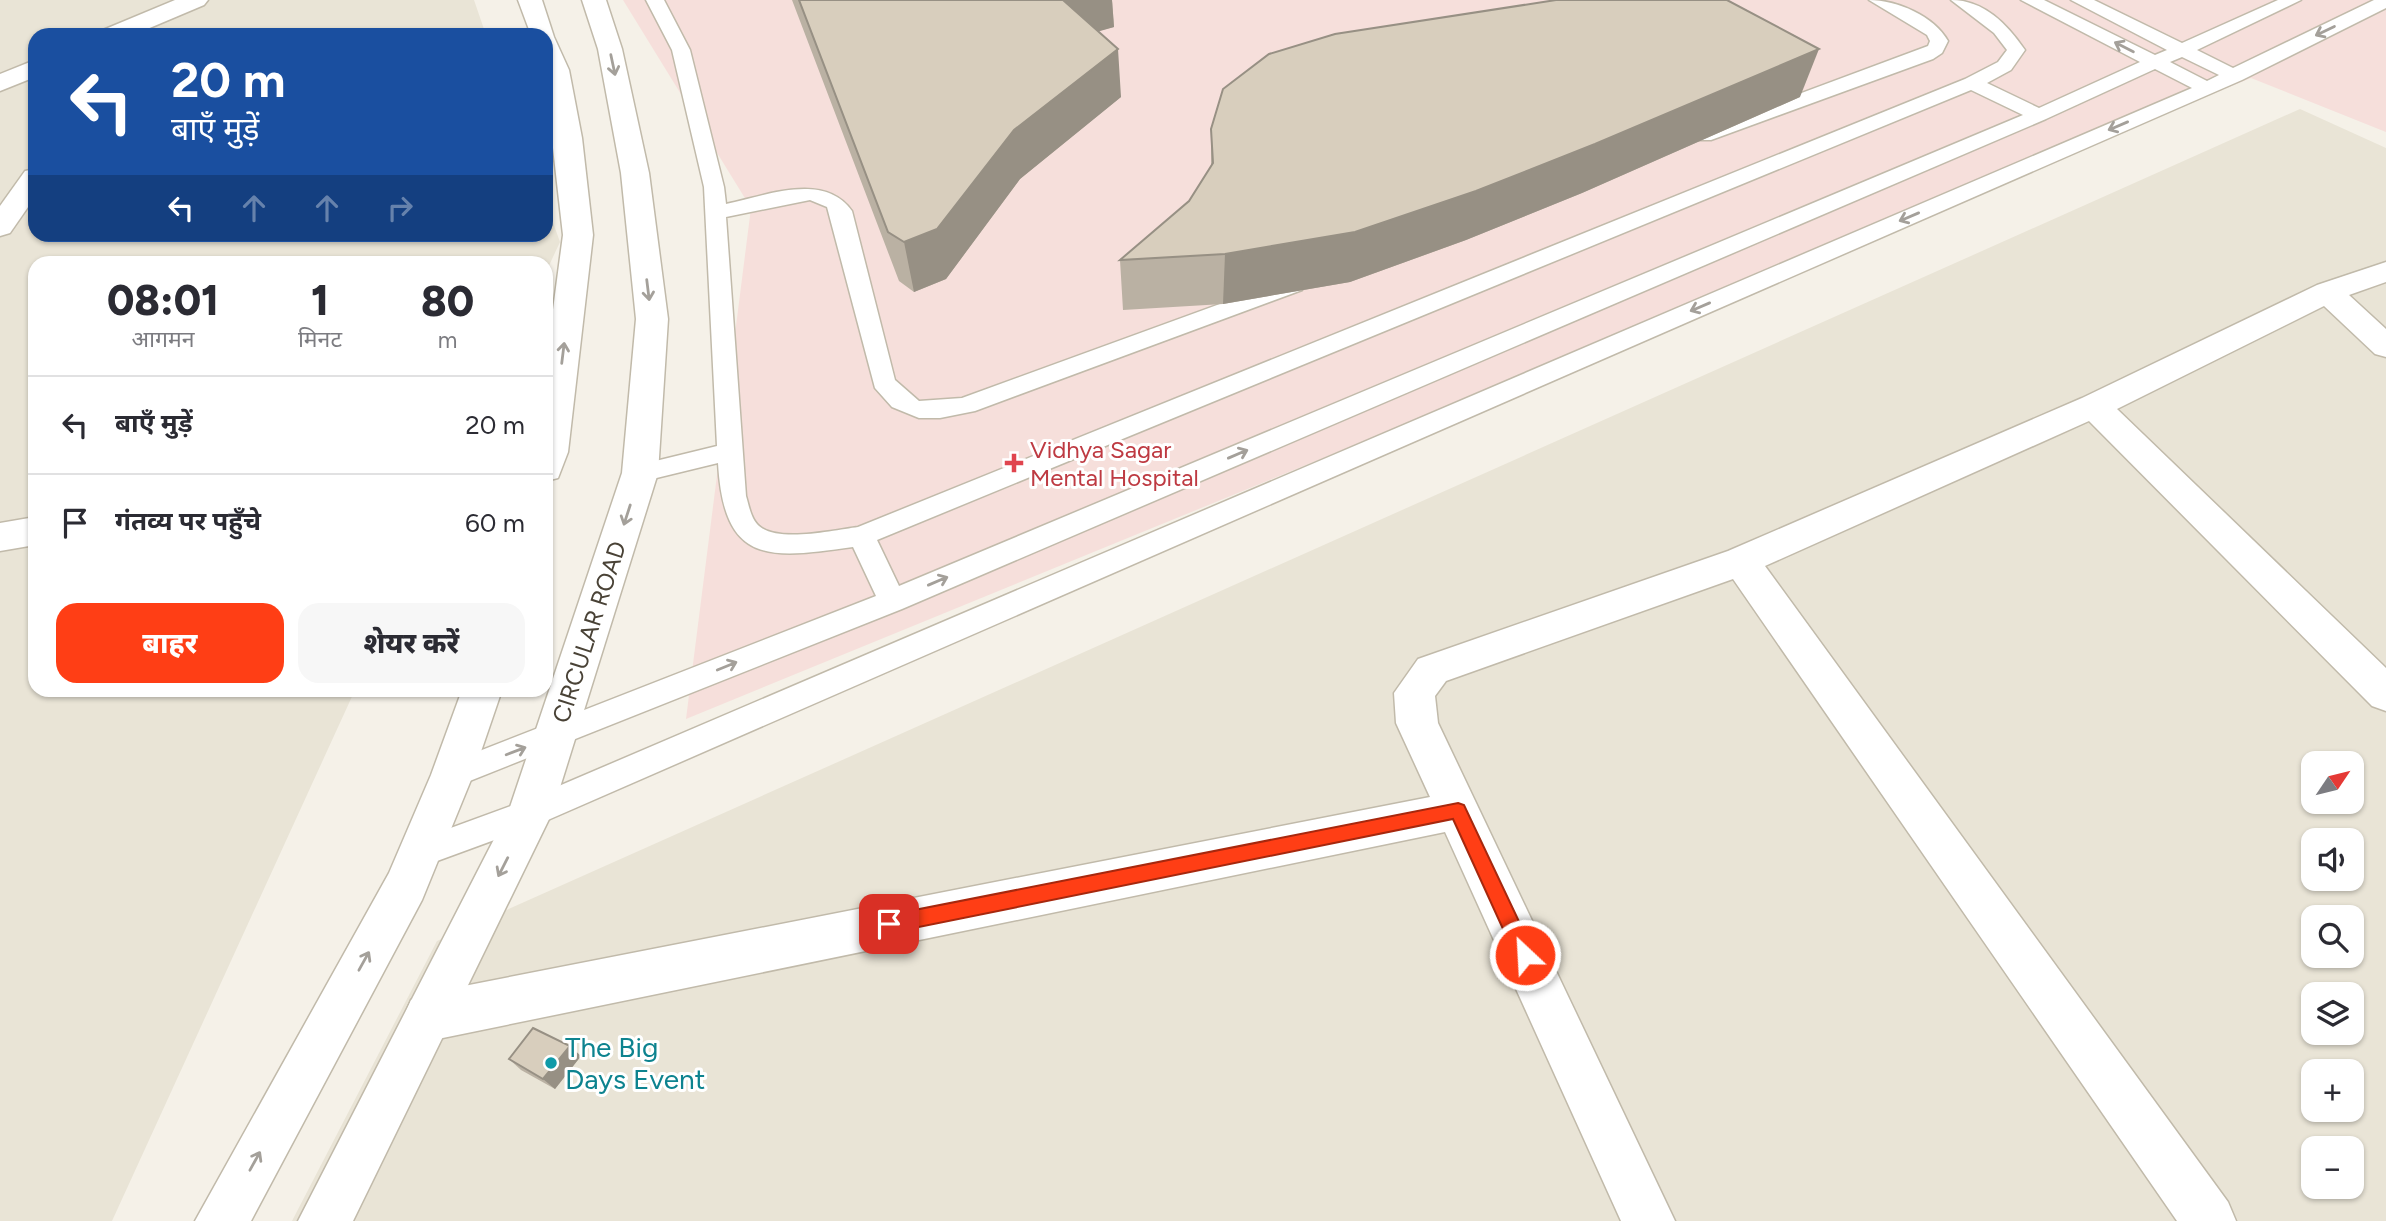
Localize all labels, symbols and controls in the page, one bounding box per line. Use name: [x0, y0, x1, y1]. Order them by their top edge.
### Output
one-way arrow: [2315, 25, 2336, 39]
one-way arrow: [2114, 40, 2135, 54]
text: 20 m: [171, 50, 286, 109]
one-way arrow: [607, 53, 621, 76]
icon: left: [56, 56, 147, 147]
text: बाएँ मुड़ें: [171, 110, 259, 148]
one-way arrow: [2108, 121, 2129, 134]
icon: left: [162, 189, 200, 227]
icon: ahead: [235, 189, 273, 227]
icon: ahead: [308, 189, 346, 227]
icon: right: [381, 189, 419, 227]
one-way arrow: [1899, 211, 1921, 224]
text: 08:01: [107, 275, 219, 326]
text: 1: [311, 275, 329, 326]
text: 80: [421, 276, 474, 327]
one-way arrow: [642, 278, 655, 301]
one-way arrow: [1690, 301, 1712, 314]
text: आगमन: [131, 325, 194, 353]
text: मिनट: [298, 325, 342, 353]
text: m: [438, 326, 457, 354]
one-way arrow: [557, 342, 570, 365]
icon: left: [56, 406, 94, 444]
text: बाएँ मुड़ें: [115, 407, 192, 439]
text: 20 m: [465, 409, 525, 441]
place label: Vidhya Sagar Mental Hospital: [1030, 435, 1199, 492]
one-way arrow: [1226, 447, 1248, 460]
marker: Vidhya Sagar Mental Hospital: [1004, 453, 1024, 473]
one-way arrow: [620, 503, 632, 525]
icon: arrive: [56, 504, 94, 542]
text: गंतव्य पर पहुँचे: [115, 505, 261, 537]
text: 60 m: [465, 507, 525, 539]
street label: CIRCULAR ROAD: [546, 538, 632, 726]
one-way arrow: [927, 574, 948, 587]
button: बाहर: [56, 603, 284, 683]
button: शेयर करें: [298, 603, 525, 683]
one-way arrow: [716, 659, 738, 672]
one-way arrow: [504, 743, 526, 756]
north arrow: [2301, 751, 2364, 814]
map controls: [2301, 751, 2364, 1199]
button: sound: [2301, 828, 2364, 891]
one-way arrow: [495, 857, 509, 877]
pin: [859, 894, 919, 954]
icon: arrive: [870, 905, 908, 943]
button: search: [2301, 905, 2364, 968]
position arrow: [1488, 918, 1562, 992]
one-way arrow: [357, 952, 371, 972]
button: layers: [2301, 982, 2364, 1045]
place label: The Big Days Event: [565, 1030, 705, 1096]
marker: The Big Days Event: [543, 1055, 559, 1071]
button: +: [2301, 1059, 2364, 1122]
button: −: [2301, 1136, 2364, 1199]
one-way arrow: [249, 1151, 262, 1172]

